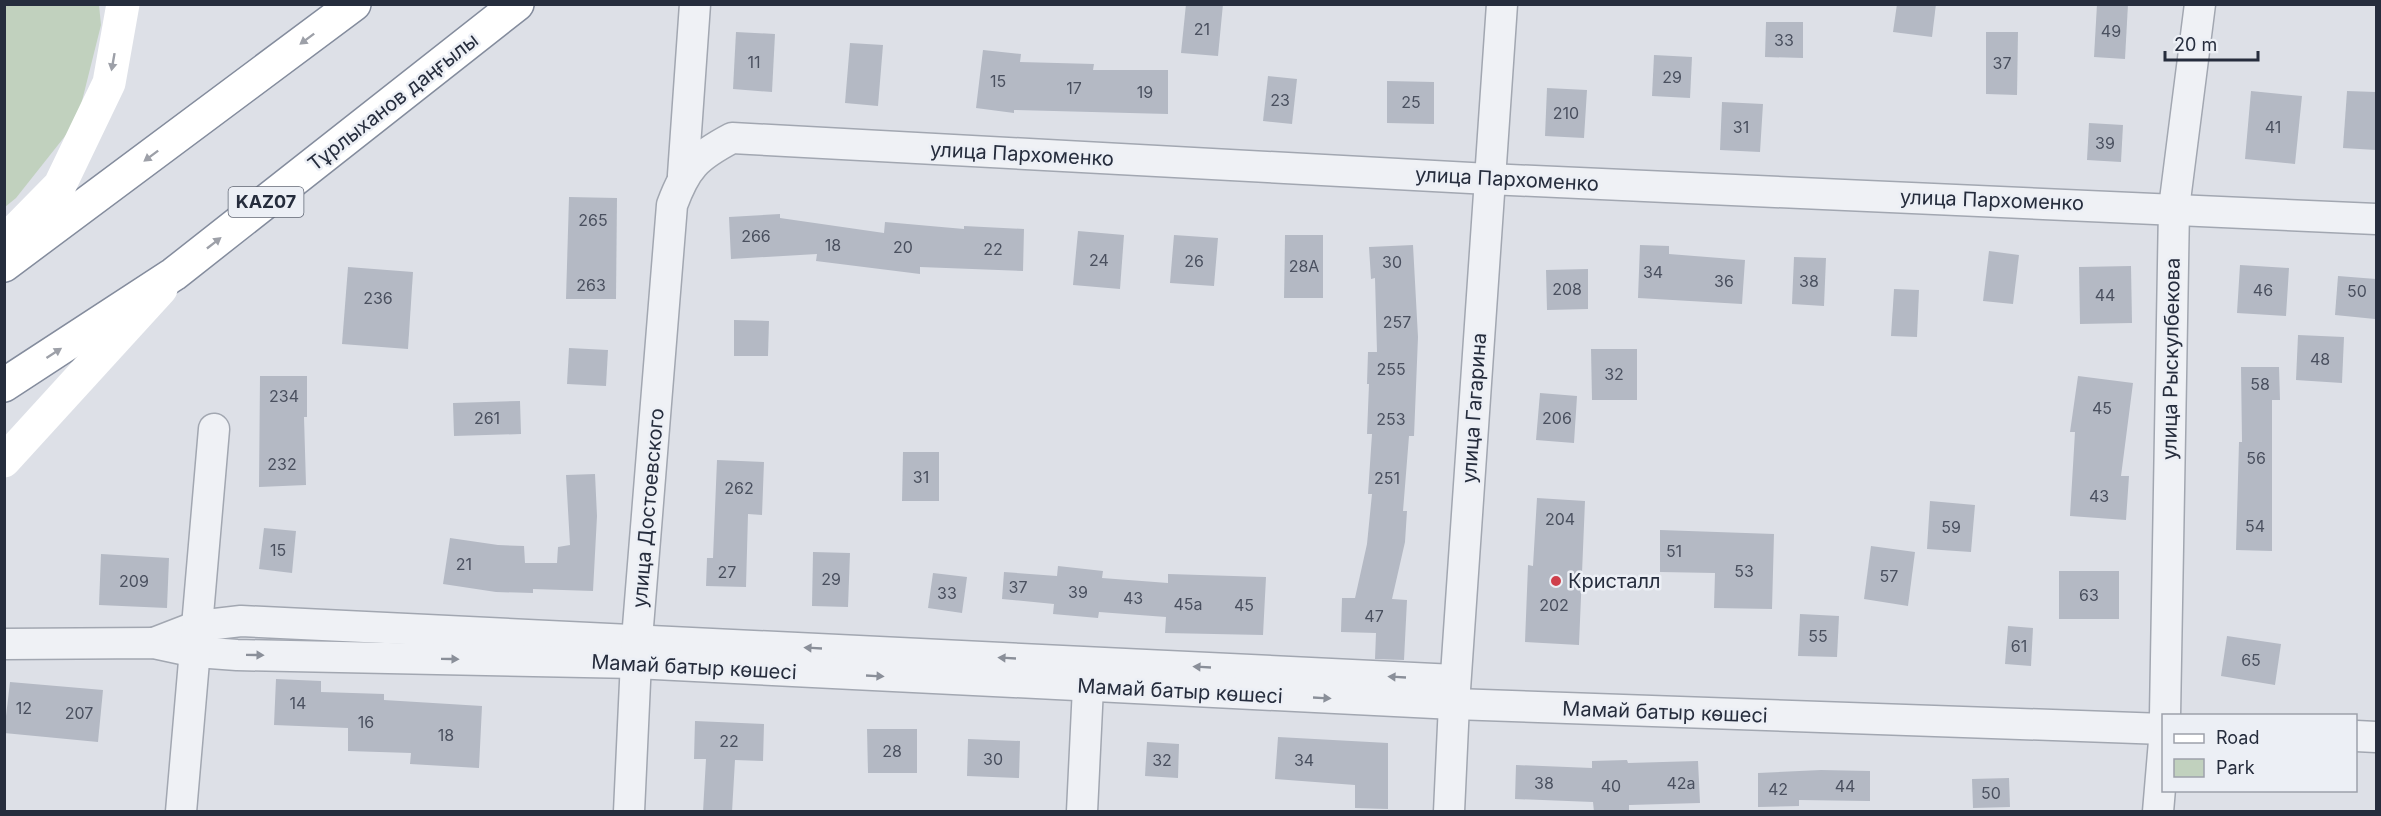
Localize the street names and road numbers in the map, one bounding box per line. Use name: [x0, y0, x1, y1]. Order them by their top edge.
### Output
street label: Тұрлыханов даңғылы: [303, 28, 483, 176]
street label: улица Пархоменко: [929, 137, 1115, 171]
street label: улица Пархоменко: [1414, 162, 1600, 196]
street label: улица Пархоменко: [1900, 185, 2084, 215]
road number: KAZ07: [228, 187, 304, 217]
street label: улица Рыскулбекова: [2157, 258, 2185, 460]
street label: улица Гагарина: [1457, 332, 1491, 484]
street label: улица Достоевского: [627, 407, 669, 609]
street label: Мамай батыр көшесі: [591, 650, 797, 684]
street label: Мамай батыр көшесі: [1077, 674, 1283, 708]
street label: Мамай батыр көшесі: [1562, 696, 1768, 728]

